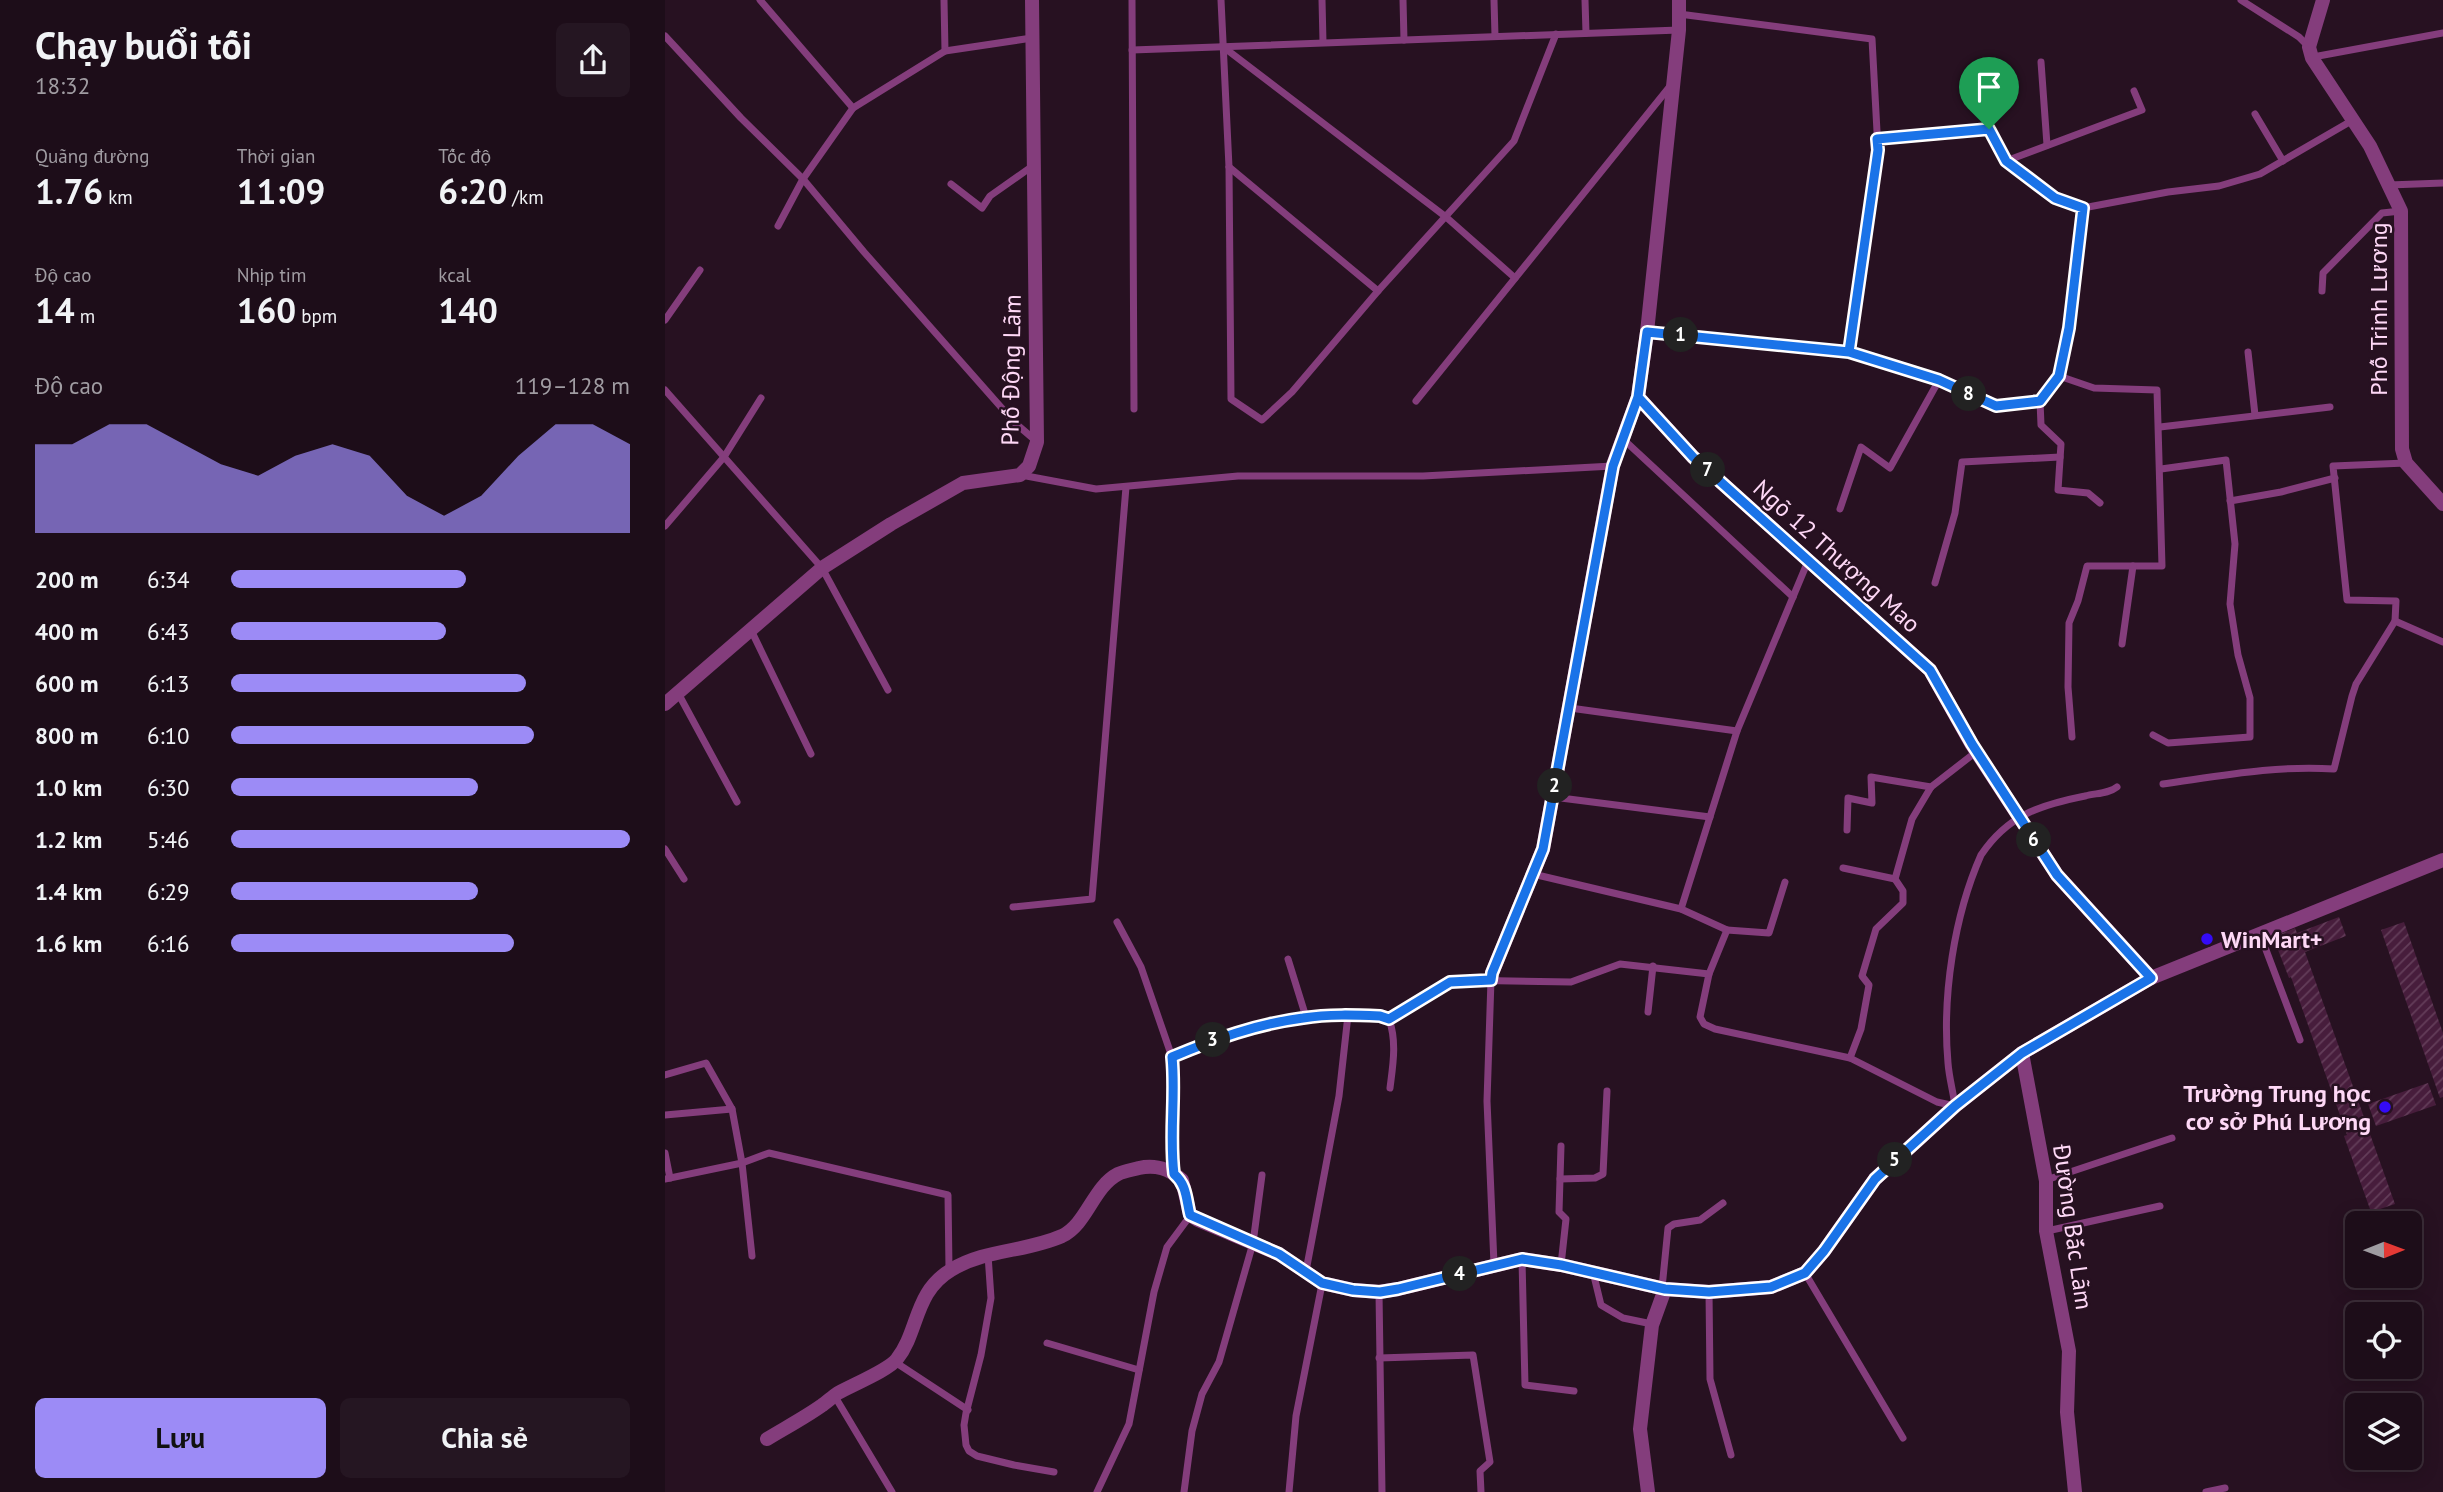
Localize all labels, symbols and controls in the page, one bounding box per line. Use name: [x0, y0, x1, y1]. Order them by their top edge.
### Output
text: Chạy buổi tối: [35, 20, 252, 69]
button: share: [556, 23, 630, 97]
pin: [1959, 57, 2019, 129]
icon: arrive: [1970, 68, 2008, 106]
text: 18:32: [35, 71, 90, 100]
text: Quãng đường: [35, 144, 149, 168]
text: Thời gian: [237, 144, 315, 168]
text: Tốc độ: [438, 144, 491, 168]
text: 1.76: [35, 168, 103, 214]
text: 11:09: [237, 168, 325, 214]
text: 6:20: [438, 168, 507, 214]
text: km: [103, 185, 133, 209]
text: /km: [507, 185, 544, 209]
street label: Phố Trinh Lương: [2363, 222, 2394, 396]
text: Độ cao: [35, 263, 91, 287]
text: Nhịp tim: [237, 263, 306, 287]
text: kcal: [438, 263, 471, 287]
text: 14: [35, 287, 75, 333]
text: 160: [237, 287, 296, 333]
text: 140: [438, 287, 498, 333]
street label: Phố Động Lãm: [994, 294, 1028, 446]
text: m: [75, 304, 95, 328]
text: bpm: [296, 304, 337, 328]
pin: 1: [1663, 318, 1699, 352]
text: 1: [1675, 322, 1686, 346]
text: Độ cao: [35, 371, 103, 400]
text: 119–128 m: [515, 371, 630, 400]
pin: 8: [1951, 376, 1987, 412]
text: 8: [1963, 381, 1974, 405]
pin: 7: [1691, 452, 1725, 488]
text: 7: [1702, 457, 1713, 481]
street label: Ngõ 12 Thượng Mao: [1747, 473, 1927, 639]
text: 200 m: [35, 565, 98, 594]
text: 6:34: [147, 565, 190, 594]
text: 400 m: [35, 617, 98, 646]
text: 6:43: [147, 617, 190, 646]
text: 600 m: [35, 669, 98, 698]
text: 6:13: [147, 669, 190, 698]
text: 800 m: [35, 721, 98, 750]
text: 6:10: [147, 721, 190, 750]
pin: 2: [1537, 768, 1573, 804]
text: 1.0 km: [35, 773, 102, 802]
text: 6:30: [147, 773, 190, 802]
text: 2: [1549, 773, 1560, 797]
pin: 6: [2017, 822, 2051, 858]
text: 1.2 km: [35, 825, 102, 854]
text: 5:46: [147, 825, 190, 854]
text: 6: [2028, 827, 2039, 851]
text: 1.4 km: [35, 877, 102, 906]
text: 6:29: [147, 877, 190, 906]
place label: WinMart+: [2221, 924, 2323, 955]
text: 1.6 km: [35, 929, 102, 958]
text: 6:16: [147, 929, 190, 958]
marker: WinMart+: [2199, 931, 2215, 947]
pin: 3: [1195, 1023, 1231, 1058]
text: 3: [1207, 1027, 1218, 1051]
place label: Trường Trung học cơ sở Phú Lương: [2183, 1078, 2371, 1137]
marker: Trường Trung học cơ sở Phú Lương: [2377, 1099, 2393, 1115]
street label: Đường Bắc Lãm: [2046, 1141, 2100, 1312]
pin: 5: [1877, 1142, 1913, 1178]
text: 5: [1889, 1147, 1900, 1171]
north arrow: [2345, 1211, 2422, 1288]
map controls: [2345, 1211, 2422, 1470]
pin: 4: [1443, 1256, 1477, 1292]
text: 4: [1454, 1261, 1465, 1285]
button: locate: [2345, 1302, 2422, 1379]
button: layers: [2345, 1393, 2422, 1470]
button: Lưu: [35, 1398, 326, 1478]
button: Chia sẻ: [340, 1398, 630, 1478]

